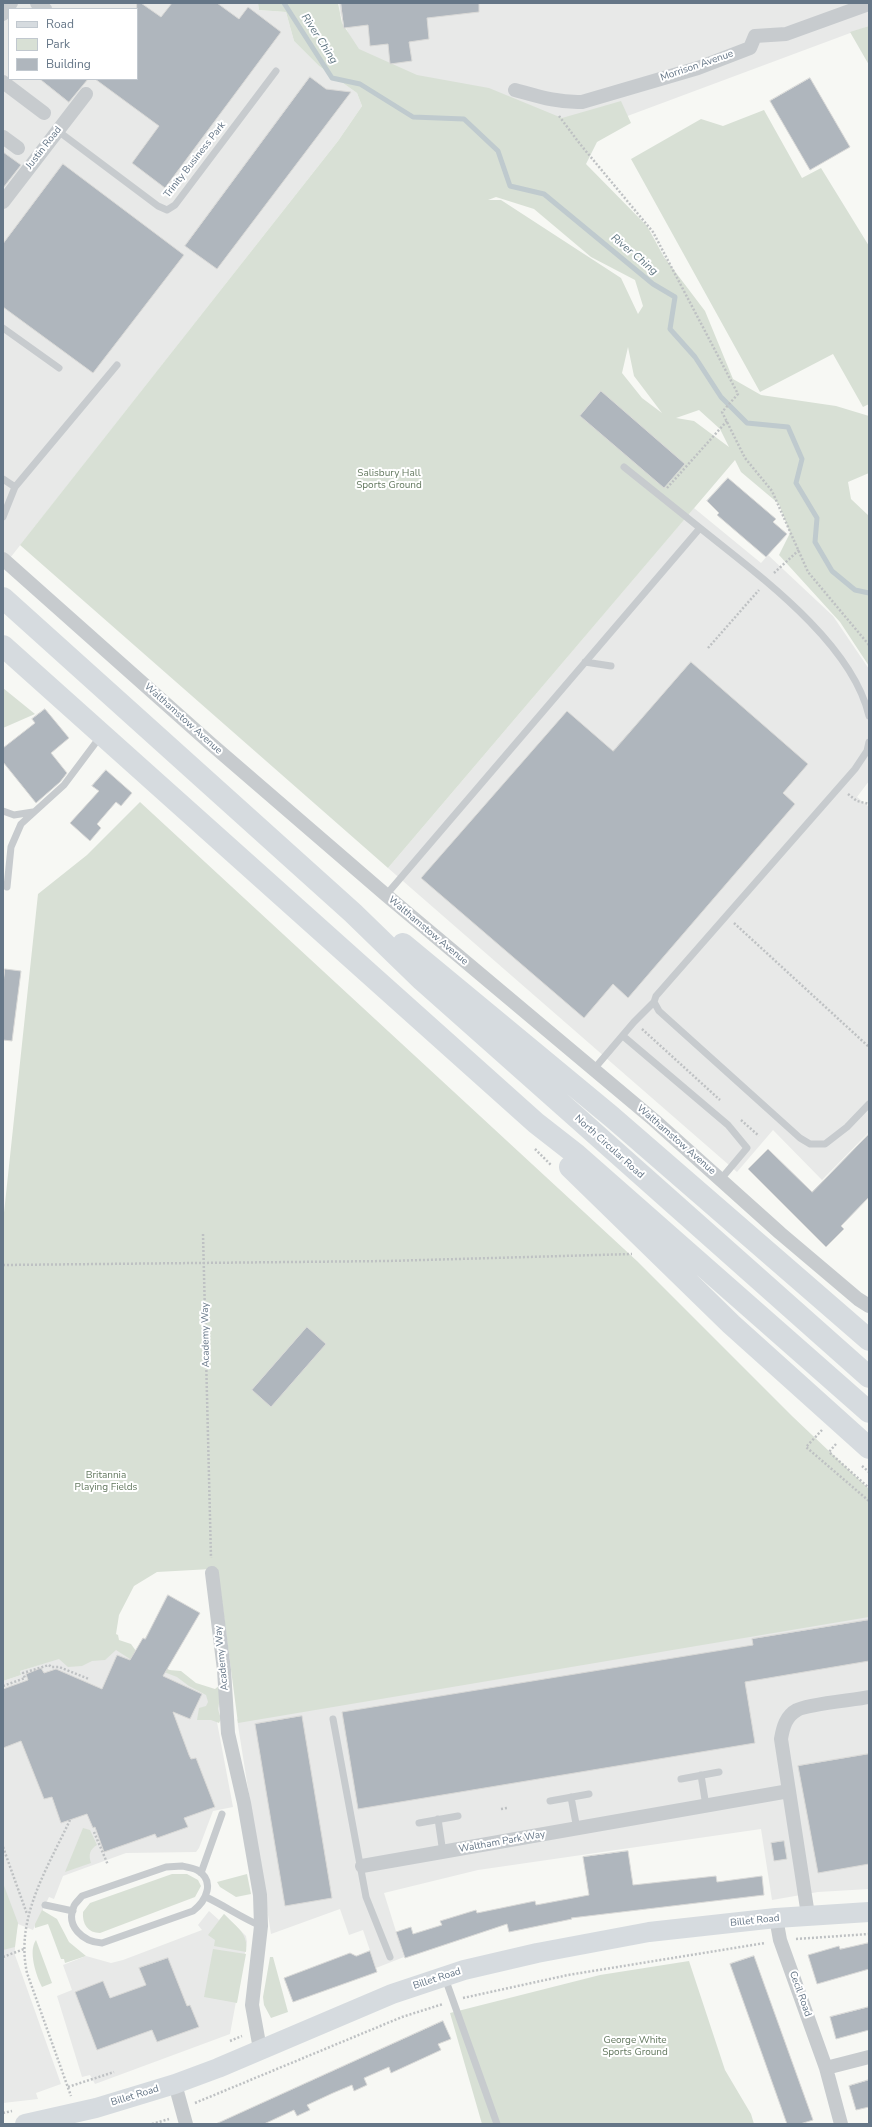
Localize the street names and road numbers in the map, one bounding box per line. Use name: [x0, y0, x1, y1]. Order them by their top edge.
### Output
street label: Morrison Avenue: [659, 48, 735, 84]
street label: Trinity Business Park: [162, 120, 228, 200]
street label: Justin Road: [24, 124, 64, 172]
street label: Walthamstow Avenue: [142, 681, 224, 757]
street label: Walthamstow Avenue: [386, 894, 470, 968]
street label: Walthamstow Avenue: [634, 1103, 718, 1177]
street label: North Circular Road: [572, 1113, 646, 1181]
street label: Academy Way: [199, 1302, 213, 1368]
street label: Academy Way: [213, 1625, 231, 1691]
street label: Waltham Park Way: [458, 1828, 546, 1856]
street label: Billet Road: [730, 1912, 780, 1930]
street label: Billet Road: [412, 1966, 462, 1992]
street label: Cecil Road: [786, 1970, 814, 2018]
street label: Billet Road: [110, 2083, 160, 2109]

